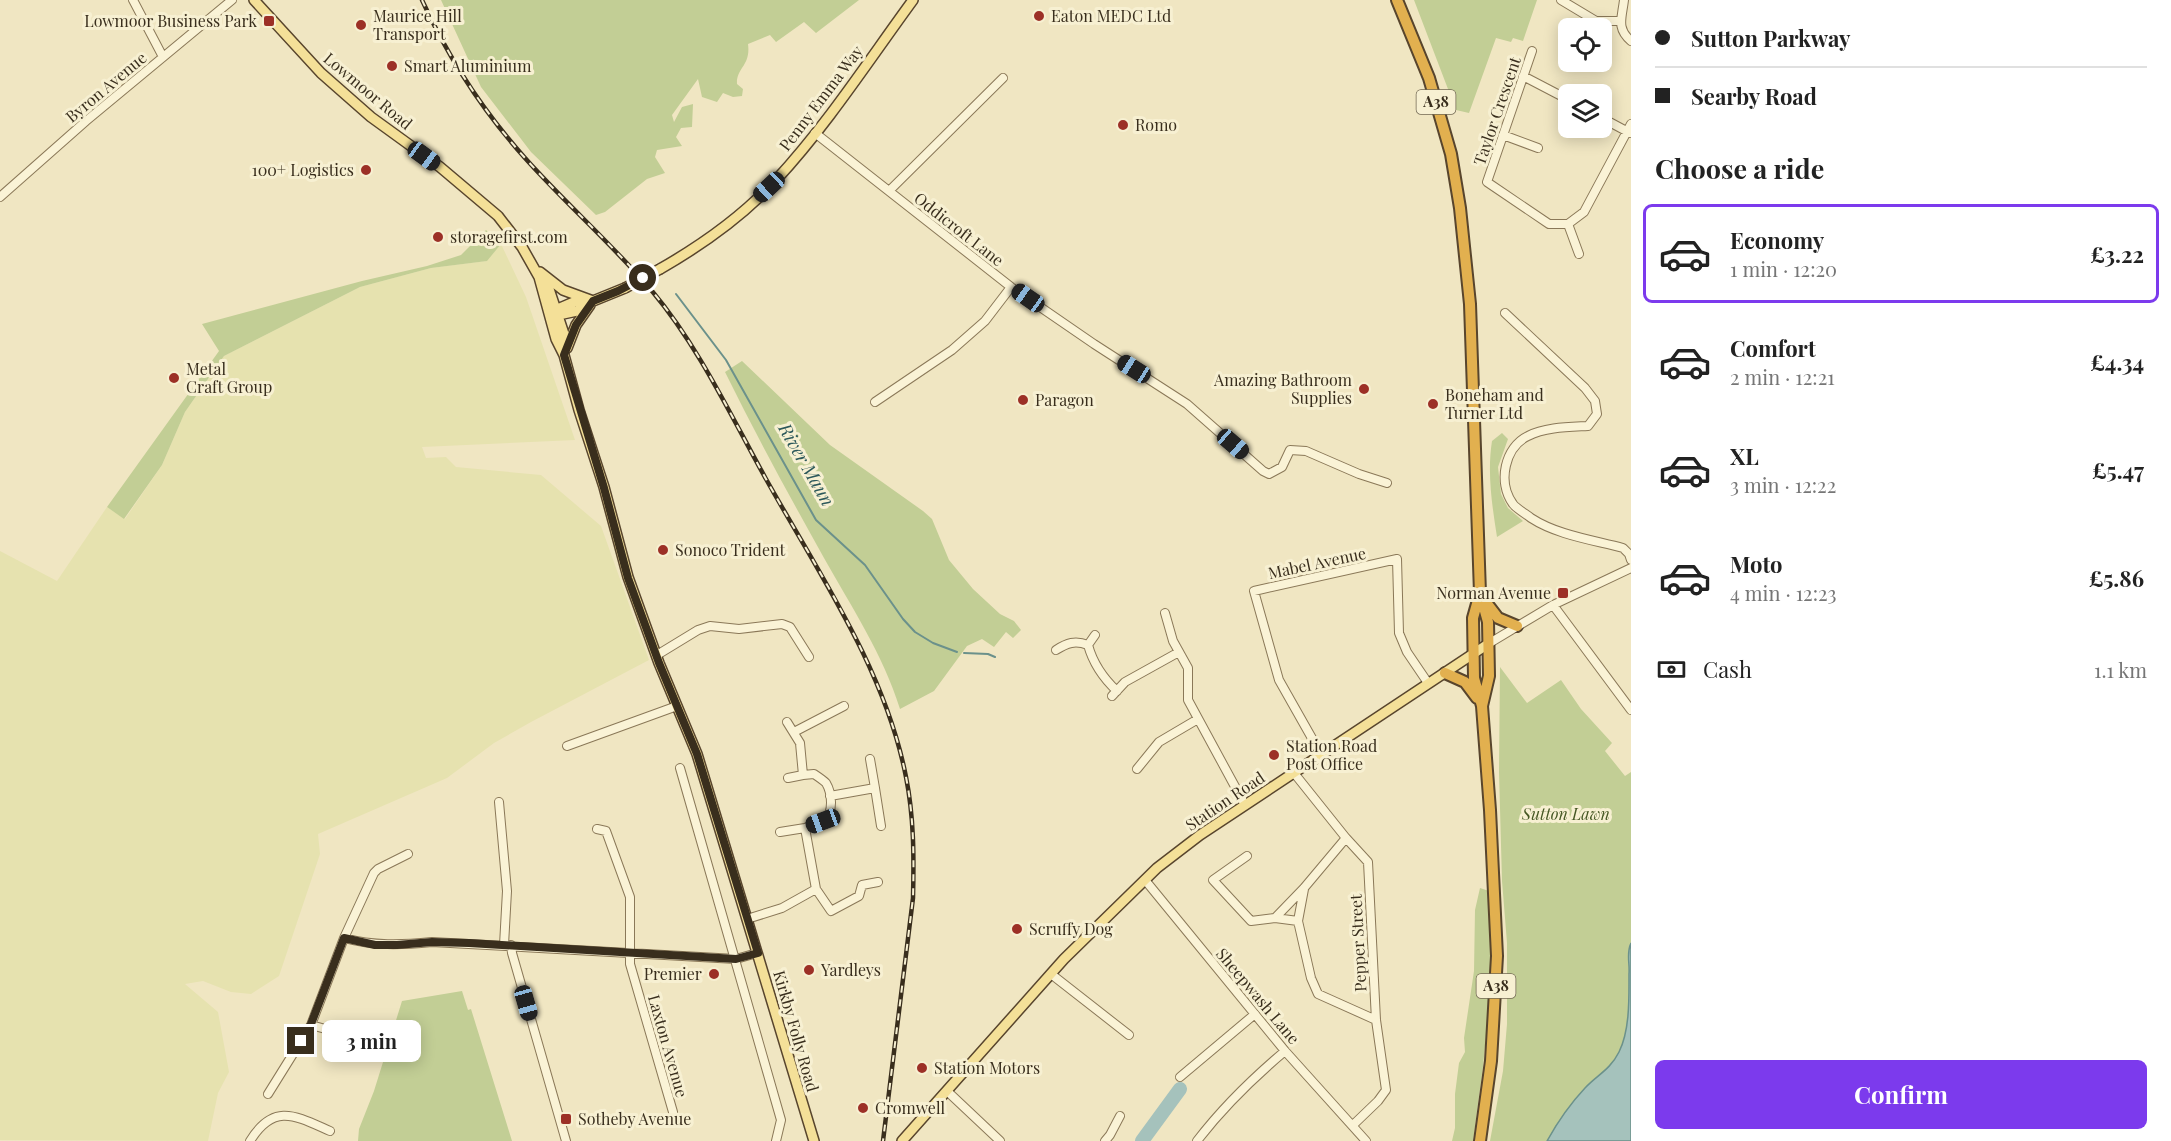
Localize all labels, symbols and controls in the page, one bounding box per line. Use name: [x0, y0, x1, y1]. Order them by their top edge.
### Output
place label: Maurice Hill Transport: [373, 5, 462, 44]
place label: Eaton MEDC Ltd: [1051, 5, 1171, 26]
marker: Eaton MEDC Ltd: [1032, 9, 1046, 23]
place label: Lowmoor Business Park: [84, 10, 257, 31]
marker: Lowmoor Business Park: [262, 14, 276, 28]
marker: Maurice Hill Transport: [354, 18, 368, 32]
map controls: [1558, 18, 1612, 138]
button: locate: [1558, 18, 1612, 72]
text: Sutton Parkway: [1691, 23, 1851, 53]
street label: Penny Emma Way: [774, 41, 867, 155]
street label: Byron Avenue: [61, 47, 150, 127]
street label: Lowmoor Road: [320, 47, 417, 134]
street label: Taylor Crescent: [1468, 54, 1525, 168]
place label: Smart Aluminium: [404, 55, 531, 76]
marker: Smart Aluminium: [385, 59, 399, 73]
text: Searby Road: [1691, 81, 1817, 111]
button: layers: [1558, 84, 1612, 138]
road number: A38: [1416, 90, 1456, 114]
place label: Romo: [1135, 114, 1177, 135]
marker: Romo: [1116, 118, 1130, 132]
car: [404, 138, 444, 174]
text: Choose a ride: [1655, 150, 1824, 186]
place label: 100+ Logistics: [252, 159, 354, 180]
marker: 100+ Logistics: [359, 163, 373, 177]
car: [750, 168, 788, 206]
street label: Oddicroft Lane: [910, 187, 1008, 270]
text: Economy: [1730, 225, 1824, 255]
place label: storagefirst.com: [450, 226, 568, 247]
icon: car: [1658, 227, 1712, 281]
marker: storagefirst.com: [431, 230, 445, 244]
text: £3.22: [2090, 239, 2144, 269]
text: 1 min · 12:20: [1730, 255, 1837, 282]
route start: [629, 264, 656, 291]
car: [1008, 280, 1048, 316]
text: Comfort: [1730, 333, 1816, 363]
icon: car: [1658, 335, 1712, 389]
text: £4.34: [2090, 347, 2144, 377]
car: [1114, 352, 1154, 386]
place label: Metal Craft Group: [186, 358, 272, 397]
text: 2 min · 12:21: [1730, 363, 1835, 390]
place label: Amazing Bathroom Supplies: [1213, 369, 1352, 408]
marker: Metal Craft Group: [167, 371, 181, 385]
marker: Amazing Bathroom Supplies: [1357, 382, 1371, 396]
place label: Boneham and Turner Ltd: [1445, 384, 1544, 423]
place label: Paragon: [1035, 389, 1094, 410]
marker: Paragon: [1016, 393, 1030, 407]
marker: Boneham and Turner Ltd: [1426, 397, 1440, 411]
water label: River Maun: [773, 418, 840, 510]
car: [1214, 425, 1252, 463]
text: XL: [1730, 441, 1759, 471]
icon: car: [1658, 443, 1712, 497]
text: £5.47: [2092, 455, 2144, 485]
text: 3 min · 12:22: [1730, 471, 1836, 498]
place label: Sonoco Trident: [675, 539, 786, 560]
street label: Mabel Avenue: [1266, 542, 1368, 583]
marker: Sonoco Trident: [656, 543, 670, 557]
text: Moto: [1730, 549, 1783, 579]
icon: car: [1658, 551, 1712, 605]
text: £5.86: [2089, 563, 2144, 593]
text: 4 min · 12:23: [1730, 579, 1837, 606]
place label: Norman Avenue: [1436, 582, 1551, 603]
marker: Norman Avenue: [1556, 586, 1570, 600]
icon: cash: [1655, 653, 1688, 686]
text: Cash: [1703, 654, 1752, 684]
text: 1.1 km: [2094, 656, 2147, 683]
place label: Station Road Post Office: [1286, 735, 1377, 774]
marker: Station Road Post Office: [1267, 748, 1281, 762]
street label: Station Road: [1181, 766, 1268, 835]
park label: Sutton Lawn: [1521, 803, 1610, 824]
car: [803, 806, 843, 836]
street label: Pepper Street: [1344, 893, 1371, 992]
place label: Scruffy Dog: [1029, 918, 1113, 939]
marker: Scruffy Dog: [1010, 922, 1024, 936]
street label: Sheepwash Lane: [1212, 943, 1305, 1048]
place label: Yardleys: [820, 959, 881, 980]
place label: Premier: [644, 963, 702, 984]
marker: Yardleys: [802, 963, 816, 977]
marker: Premier: [707, 967, 721, 981]
street label: Kirkby Folly Road: [769, 968, 824, 1094]
road number: A38: [1476, 974, 1516, 998]
car: [512, 983, 540, 1023]
street label: Laxton Avenue: [644, 992, 693, 1100]
callout: 3 min: [322, 1020, 421, 1062]
route end: [287, 1027, 314, 1054]
text: 3 min: [346, 1027, 397, 1054]
place label: Station Motors: [934, 1057, 1040, 1078]
button: Confirm: [1655, 1060, 2147, 1129]
marker: Station Motors: [915, 1061, 929, 1075]
place label: Cromwell: [875, 1097, 945, 1118]
marker: Cromwell: [856, 1101, 870, 1115]
place label: Sotheby Avenue: [578, 1108, 691, 1129]
marker: Sotheby Avenue: [559, 1112, 573, 1126]

